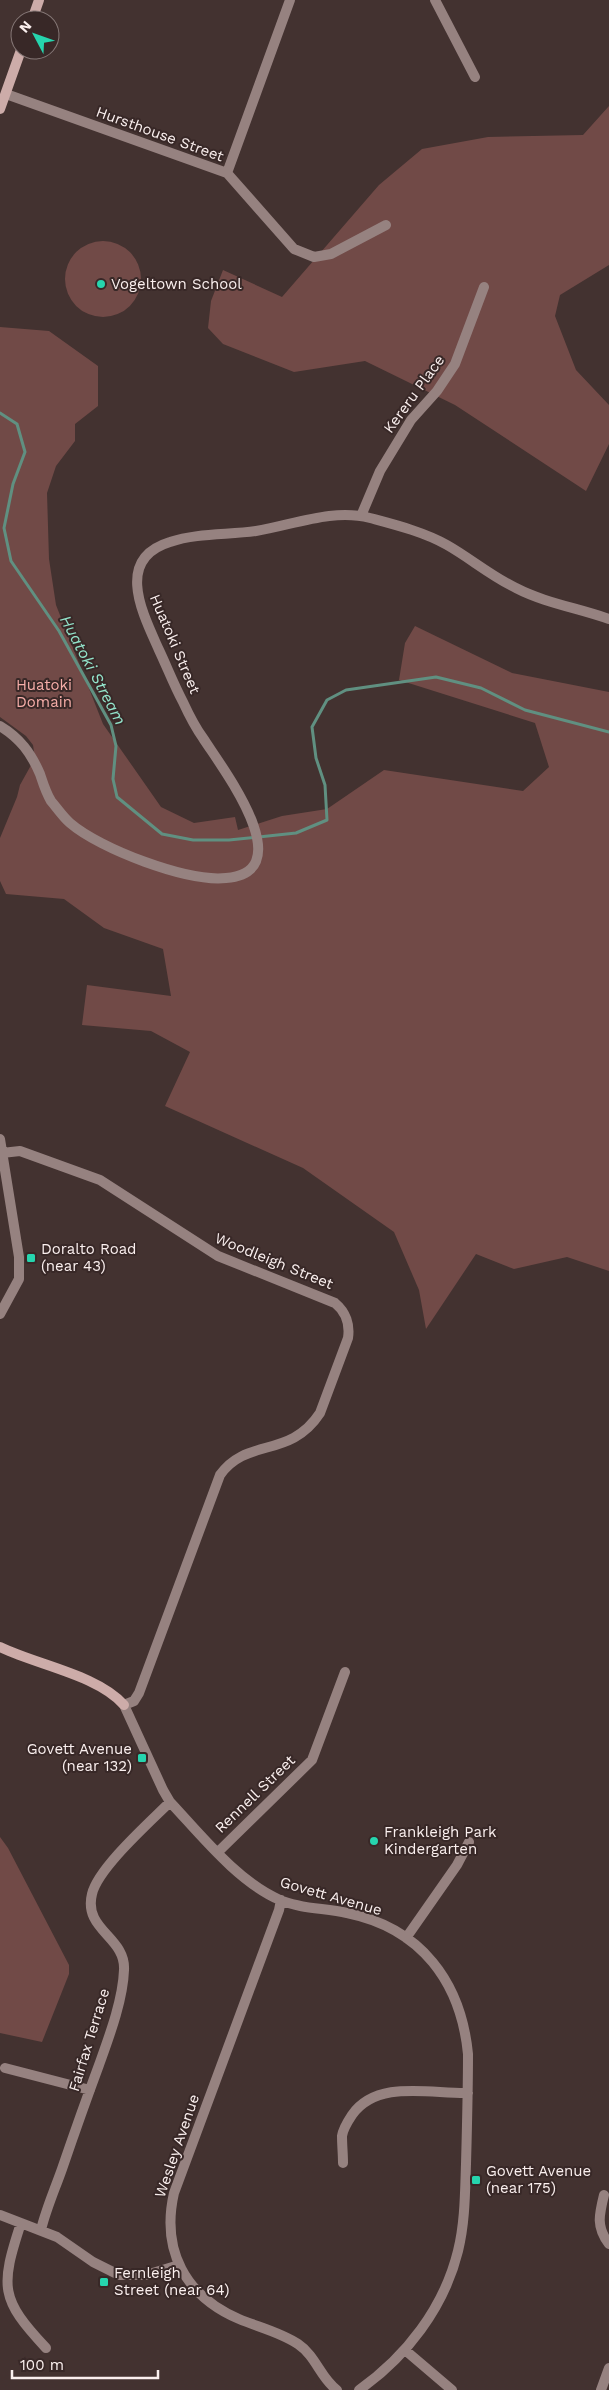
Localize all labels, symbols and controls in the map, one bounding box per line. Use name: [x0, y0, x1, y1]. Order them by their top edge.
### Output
north arrow: [10, 10, 60, 60]
text: N: [16, 17, 35, 36]
street label: Hursthouse Street: [94, 103, 227, 166]
place label: Vogeltown School: [111, 275, 242, 293]
marker: Vogeltown School: [95, 278, 107, 290]
street label: Kereru Place: [380, 351, 448, 437]
street label: Huatoki Street: [146, 592, 204, 697]
water label: Huatoki Stream: [56, 612, 130, 728]
park label: Huatoki Domain: [16, 676, 72, 711]
street label: Woodleigh Street: [212, 1229, 336, 1293]
place label: Doralto Road (near 43): [41, 1240, 137, 1275]
marker: Doralto Road (near 43): [25, 1252, 37, 1264]
place label: Govett Avenue (near 132): [27, 1740, 132, 1775]
street label: Rennell Street: [211, 1751, 299, 1837]
marker: Govett Avenue (near 132): [136, 1752, 148, 1764]
place label: Frankleigh Park Kindergarten: [384, 1823, 497, 1858]
marker: Frankleigh Park Kindergarten: [368, 1835, 380, 1847]
street label: Govett Avenue: [278, 1873, 384, 1919]
street label: Fairfax Terrace: [65, 1986, 113, 2094]
street label: Wesley Avenue: [151, 2092, 203, 2200]
place label: Govett Avenue (near 175): [486, 2162, 591, 2197]
marker: Govett Avenue (near 175): [470, 2174, 482, 2186]
place label: Fernleigh Street (near 64): [114, 2264, 229, 2299]
marker: Fernleigh Street (near 64): [98, 2276, 110, 2288]
scale bar: [12, 2348, 159, 2380]
text: 100 m: [20, 2356, 64, 2374]

